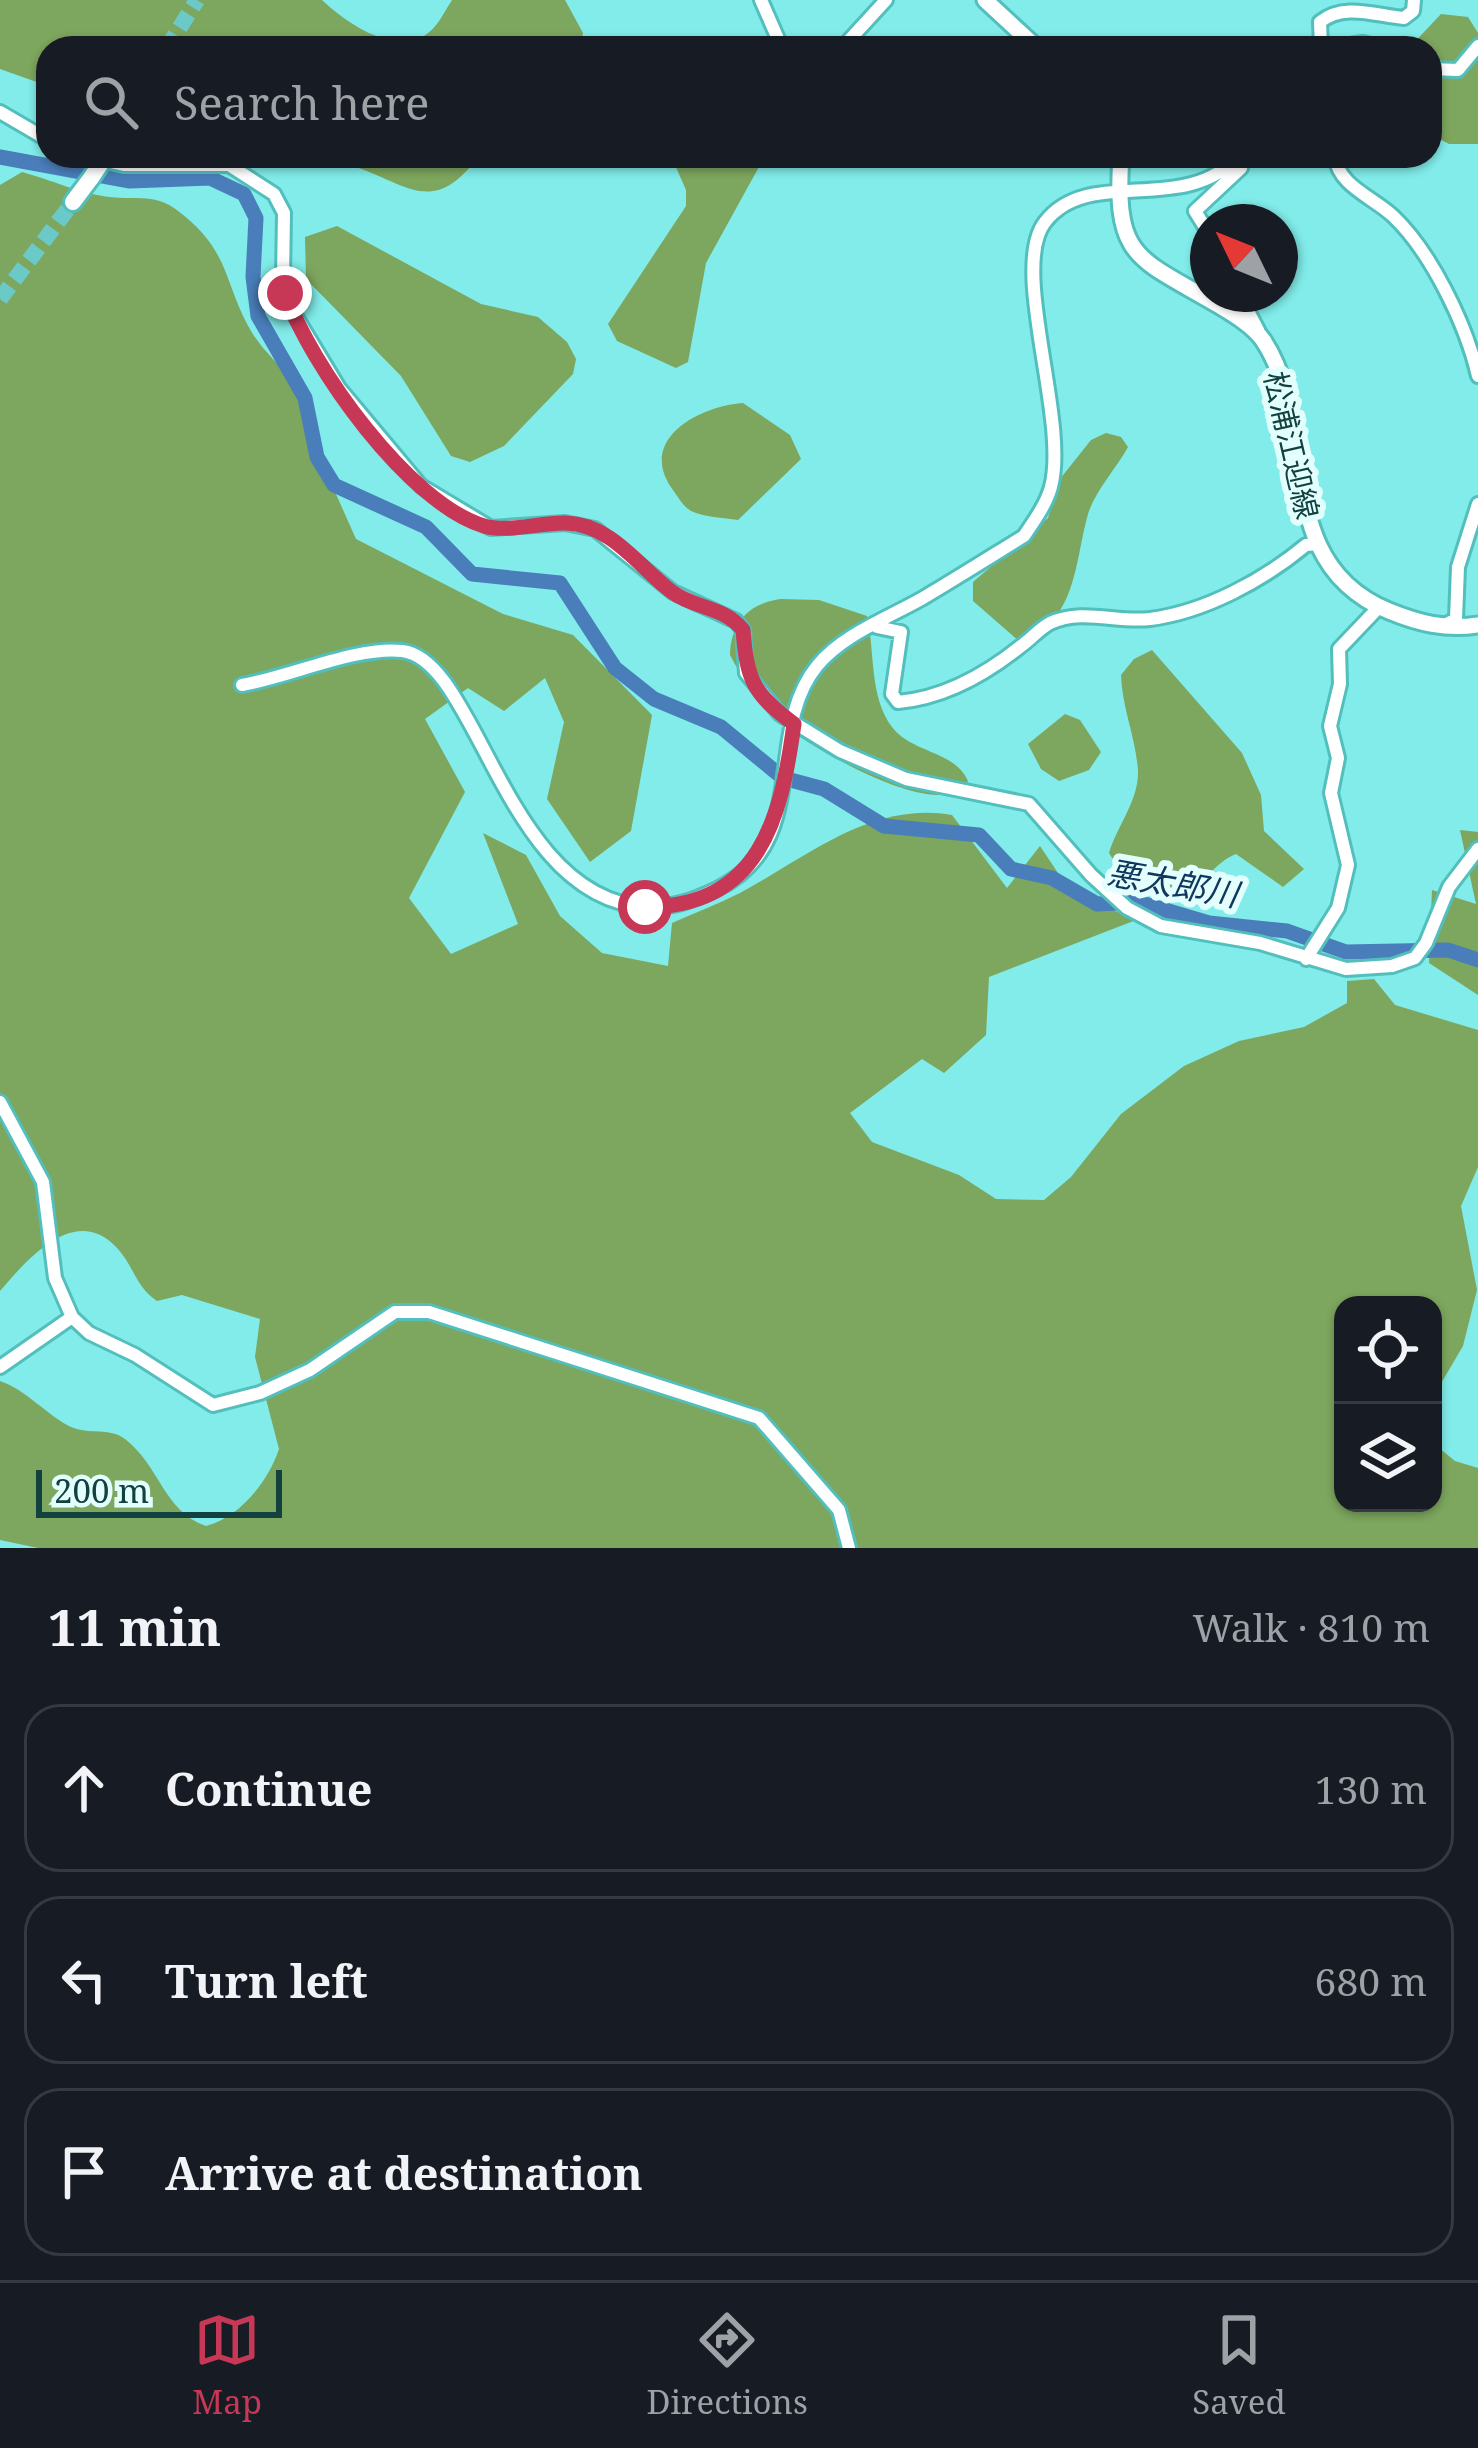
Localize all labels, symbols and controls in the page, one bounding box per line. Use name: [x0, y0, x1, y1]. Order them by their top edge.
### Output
search box: [36, 36, 1442, 168]
icon: search: [78, 69, 144, 135]
text: Search here: [174, 72, 429, 133]
north arrow: [1190, 204, 1298, 312]
route end: [258, 266, 312, 320]
street label: 松浦江迎線: [1255, 367, 1329, 523]
water label: 悪太郎川: [1104, 849, 1245, 917]
route start: [618, 880, 672, 934]
map controls: [1334, 1296, 1442, 1512]
button: locate: [1334, 1296, 1442, 1404]
button: layers: [1334, 1404, 1442, 1512]
scale bar: [36, 1464, 282, 1517]
text: 200 m: [54, 1468, 149, 1513]
text: 11 min: [48, 1591, 221, 1661]
text: Walk · 810 m: [1193, 1600, 1430, 1653]
icon: ahead: [51, 1755, 117, 1821]
text: Continue: [165, 1758, 373, 1819]
text: 130 m: [1315, 1762, 1427, 1815]
icon: left: [51, 1947, 117, 2013]
text: Turn left: [165, 1950, 368, 2011]
text: 680 m: [1315, 1954, 1427, 2007]
icon: arrive: [51, 2139, 117, 2205]
text: Arrive at destination: [165, 2142, 643, 2203]
tab: Map: [192, 2307, 262, 2424]
tab: Directions: [646, 2307, 808, 2424]
tab: Saved: [1192, 2307, 1286, 2424]

